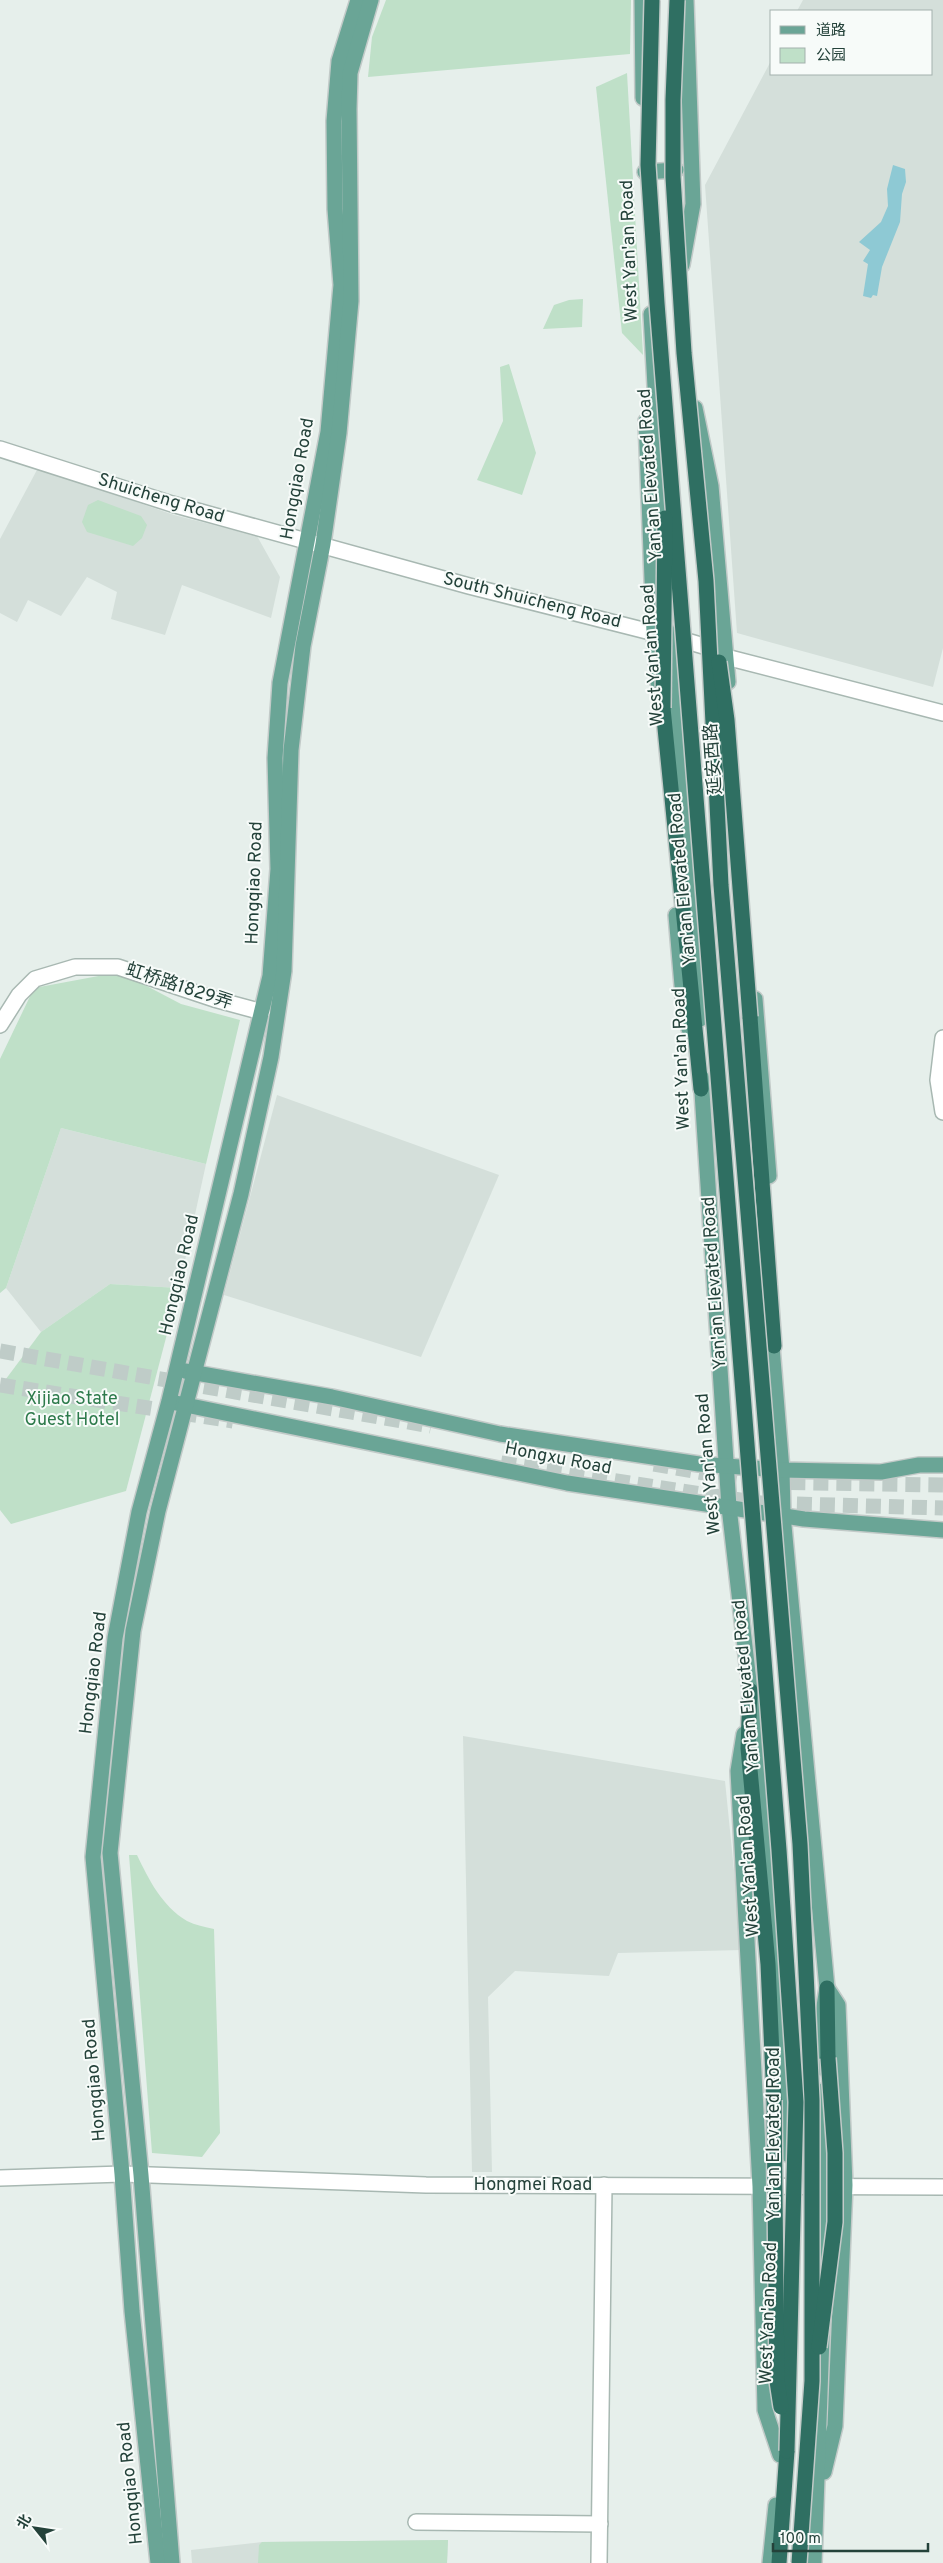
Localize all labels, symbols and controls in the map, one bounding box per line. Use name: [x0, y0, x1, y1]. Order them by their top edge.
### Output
legend: [770, 10, 933, 75]
text: 道路: [816, 22, 846, 41]
text: 公园: [816, 47, 846, 66]
street label: West Yan'an Road: [616, 179, 644, 323]
street label: Yan'an Elevated Road: [633, 388, 669, 562]
street label: Hongqiao Road: [276, 416, 320, 542]
street label: Shuicheng Road: [95, 469, 227, 529]
street label: South Shuicheng Road: [441, 568, 623, 634]
street label: West Yan'an Road: [637, 583, 669, 727]
street label: 延安西路: [700, 722, 728, 796]
street label: Yan'an Elevated Road: [664, 792, 702, 966]
street label: Hongqiao Road: [241, 821, 269, 945]
street label: 虹桥路1829弄: [123, 959, 235, 1015]
street label: West Yan'an Road: [668, 987, 696, 1131]
street label: Yan'an Elevated Road: [697, 1196, 733, 1370]
street label: Hongqiao Road: [155, 1212, 205, 1338]
park label: Xijiao State Guest Hotel: [25, 1388, 119, 1432]
street label: West Yan'an Road: [691, 1392, 727, 1536]
street label: Hongxu Road: [503, 1437, 613, 1481]
street label: Yan'an Elevated Road: [728, 1599, 766, 1773]
street label: Hongqiao Road: [75, 1610, 113, 1736]
street label: West Yan'an Road: [733, 1794, 765, 1938]
street label: Hongqiao Road: [78, 2018, 112, 2142]
street label: Yan'an Elevated Road: [763, 2047, 786, 2221]
street label: Hongmei Road: [474, 2174, 592, 2197]
street label: West Yan'an Road: [755, 2241, 783, 2385]
street label: Hongqiao Road: [113, 2420, 149, 2546]
north arrow: [10, 2503, 60, 2553]
text: 北: [14, 2512, 36, 2533]
scale bar: [773, 2520, 928, 2552]
text: 100 m: [780, 2530, 821, 2549]

